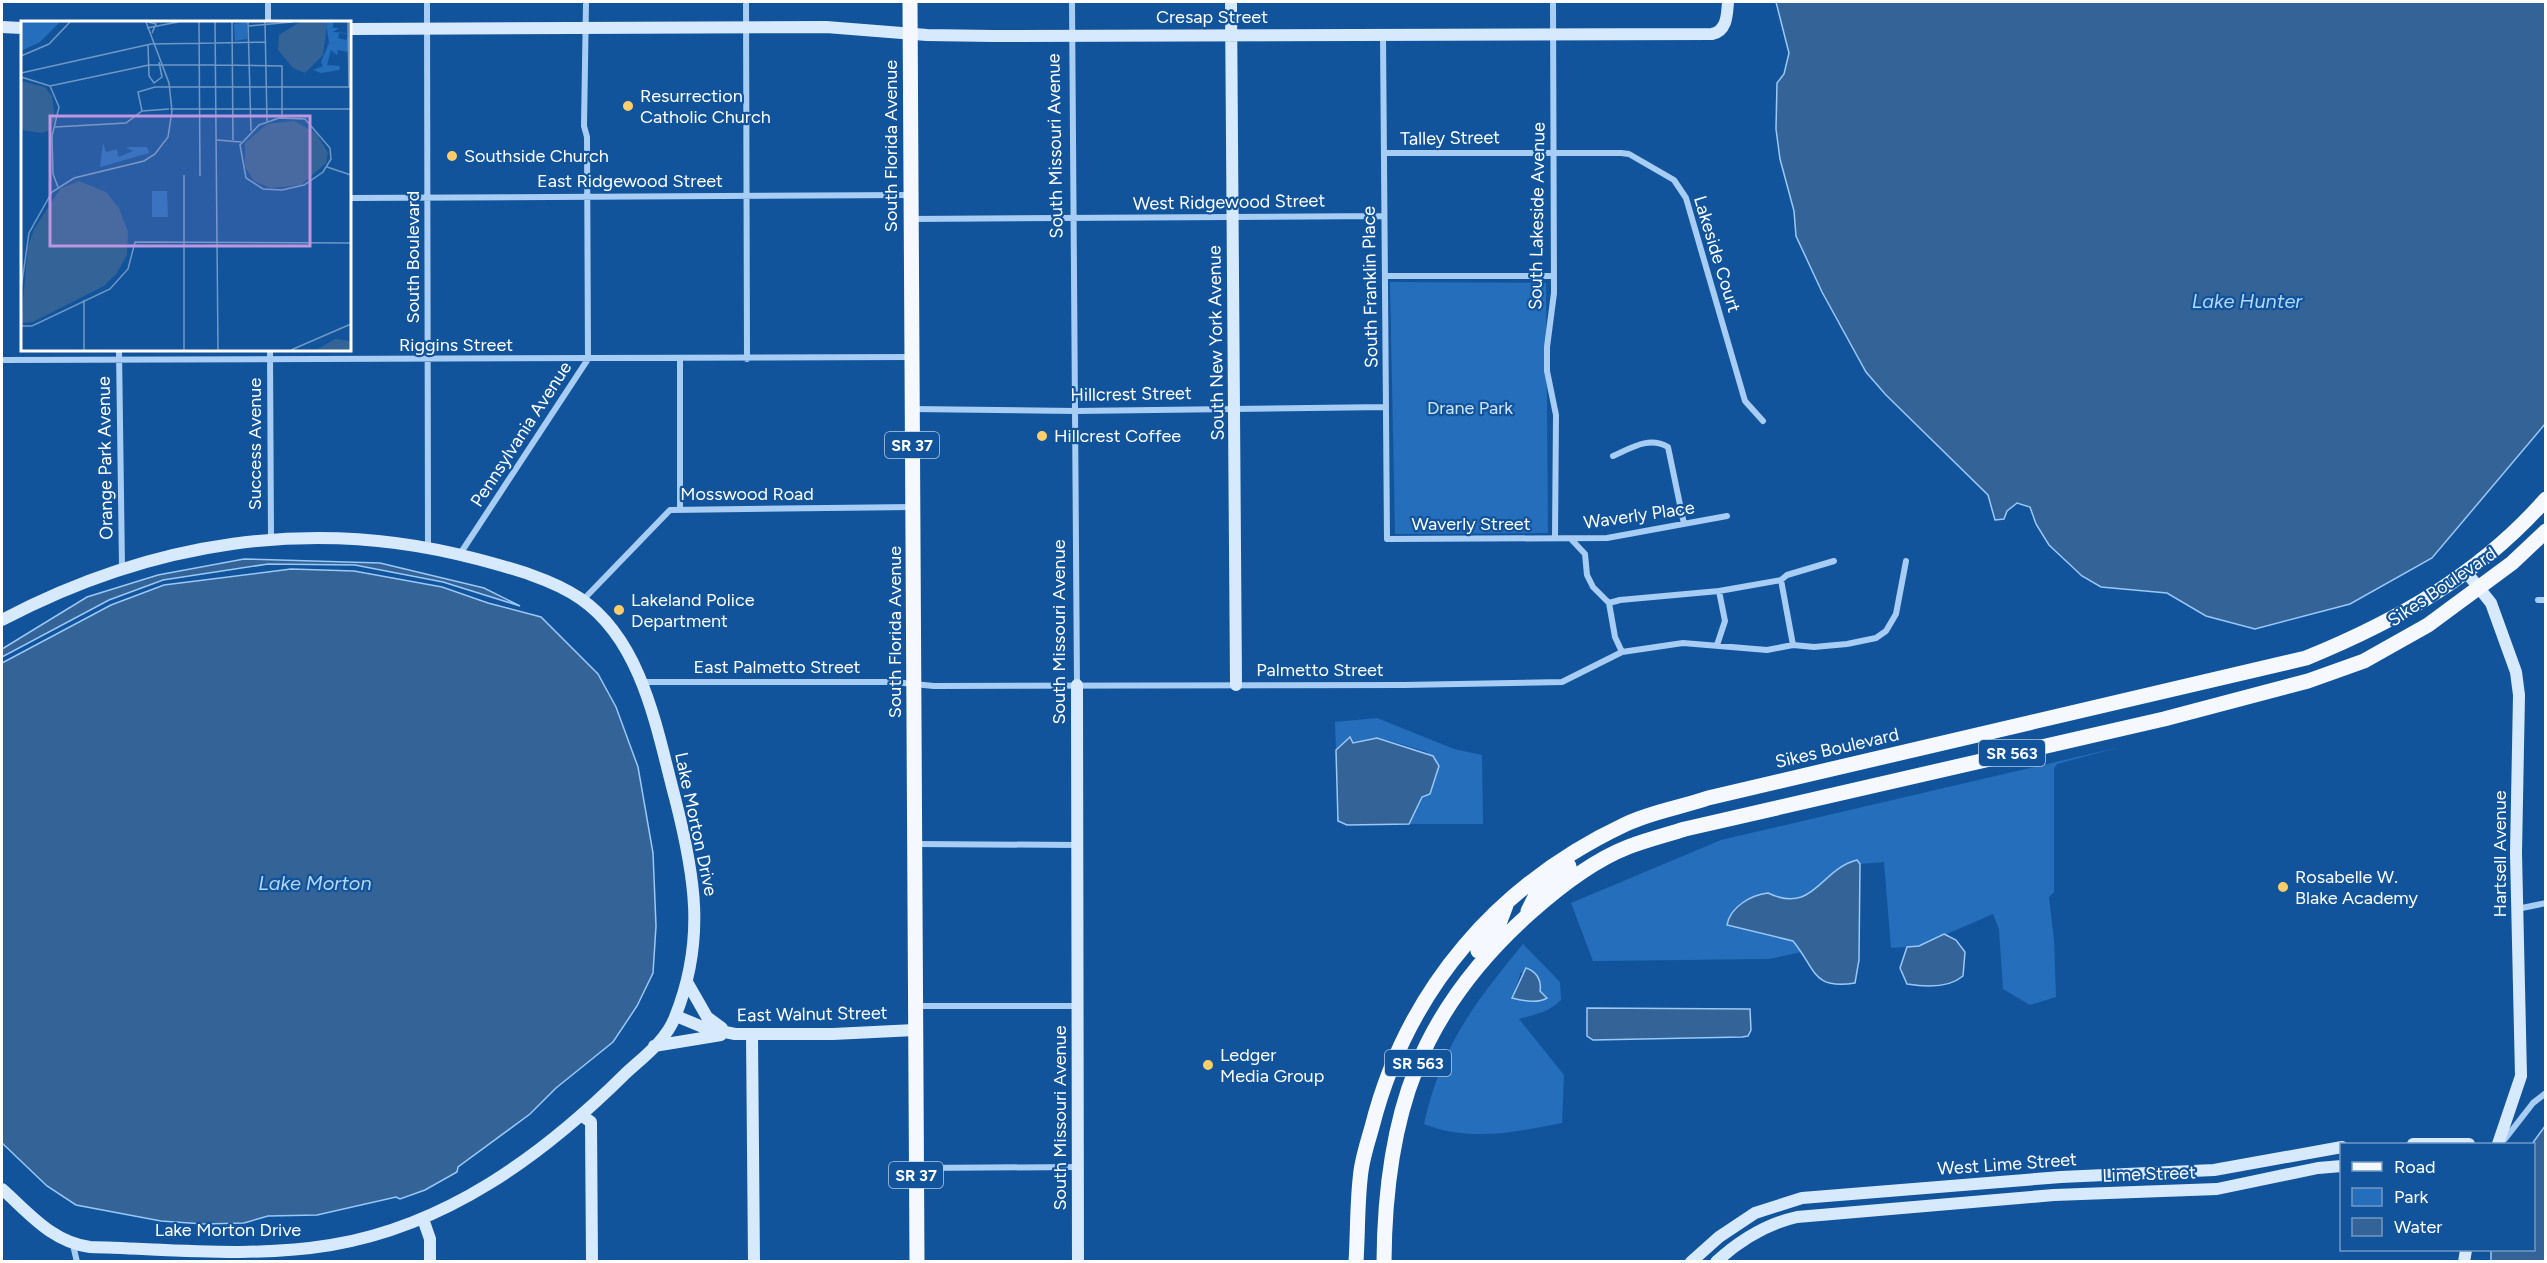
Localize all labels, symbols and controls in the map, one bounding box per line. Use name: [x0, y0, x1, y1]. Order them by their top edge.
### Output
street label: Cresap Street: [1156, 6, 1268, 28]
inset map: [21, 21, 351, 351]
street label: South Missouri Avenue: [1042, 53, 1068, 239]
street label: South Florida Avenue: [880, 60, 902, 232]
place label: Resurrection Catholic Church: [640, 85, 771, 128]
marker: Resurrection Catholic Church: [621, 99, 635, 113]
street label: South Lakeside Avenue: [1524, 122, 1550, 310]
street label: Talley Street: [1400, 126, 1500, 150]
place label: Southside Church: [464, 145, 609, 167]
marker: Southside Church: [445, 149, 459, 163]
street label: East Ridgewood Street: [537, 170, 723, 192]
street label: West Ridgewood Street: [1133, 189, 1326, 215]
street label: South Boulevard: [402, 191, 424, 323]
street label: Lakeside Court: [1689, 193, 1745, 315]
street label: South Franklin Place: [1358, 206, 1382, 368]
street label: South New York Avenue: [1203, 245, 1229, 441]
water label: Lake Hunter: [2192, 289, 2303, 313]
street label: Riggins Street: [399, 334, 513, 356]
street label: Pennsylvania Avenue: [466, 357, 576, 511]
street label: Orange Park Avenue: [93, 376, 117, 540]
street label: Success Avenue: [244, 378, 266, 510]
street label: Hillcrest Street: [1070, 382, 1192, 406]
park label: Drane Park: [1427, 397, 1513, 419]
place label: Hillcrest Coffee: [1054, 425, 1181, 447]
marker: Hillcrest Coffee: [1035, 429, 1049, 443]
road number: SR 37: [885, 432, 939, 458]
street label: Mosswood Road: [680, 483, 814, 505]
street label: Waverly Place: [1582, 496, 1696, 534]
street label: Waverly Street: [1412, 513, 1531, 535]
street label: South Missouri Avenue: [1048, 539, 1070, 725]
street label: Sikes Boulevard: [2383, 543, 2501, 631]
street label: South Florida Avenue: [884, 546, 906, 718]
place label: Lakeland Police Department: [631, 589, 755, 632]
marker: Lakeland Police Department: [612, 603, 626, 617]
street label: East Palmetto Street: [694, 656, 861, 678]
street label: Palmetto Street: [1256, 659, 1384, 681]
street label: Sikes Boulevard: [1773, 723, 1901, 773]
road number: SR 563: [1979, 740, 2045, 766]
street label: Lake Morton Drive: [670, 750, 722, 898]
street label: Hartsell Avenue: [2489, 790, 2511, 918]
place label: Rosabelle W. Blake Academy: [2295, 866, 2418, 909]
water label: Lake Morton: [258, 871, 372, 895]
marker: Rosabelle W. Blake Academy: [2276, 880, 2290, 894]
street label: East Walnut Street: [736, 1002, 888, 1026]
street label: South Missouri Avenue: [1049, 1025, 1071, 1211]
place label: Ledger Media Group: [1220, 1044, 1324, 1087]
road number: SR 563: [1385, 1050, 1451, 1076]
marker: Ledger Media Group: [1201, 1058, 1215, 1072]
legend: [2340, 1143, 2535, 1251]
street label: West Lime Street: [1937, 1148, 2078, 1180]
text: Road: [2394, 1156, 2435, 1178]
street label: Lime Street: [2102, 1161, 2196, 1187]
road number: SR 37: [889, 1162, 943, 1188]
text: Park: [2394, 1186, 2429, 1208]
text: Water: [2394, 1216, 2442, 1238]
street label: Lake Morton Drive: [155, 1219, 301, 1241]

